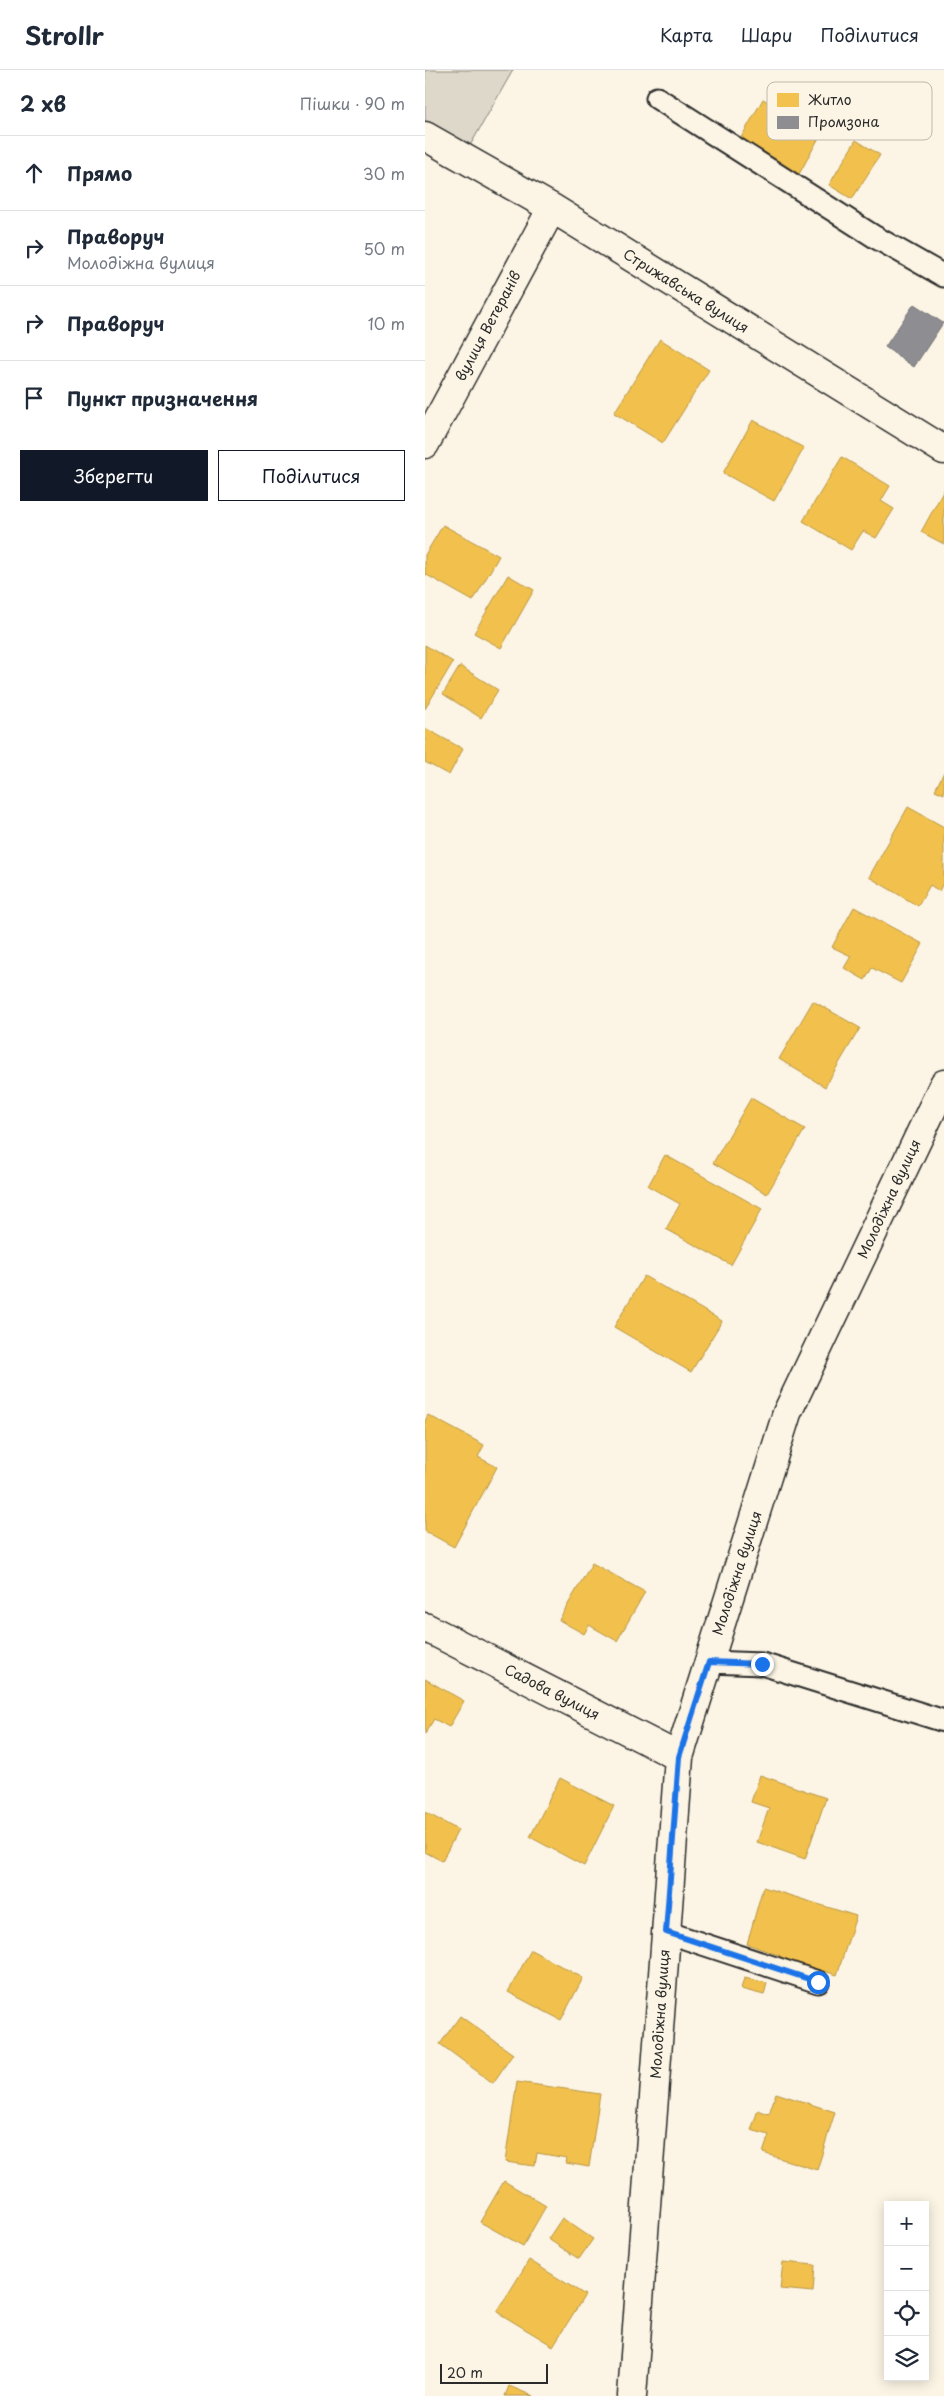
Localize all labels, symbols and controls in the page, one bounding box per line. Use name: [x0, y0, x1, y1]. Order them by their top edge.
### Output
text: Strollr: [25, 17, 104, 53]
text: Карта: [660, 21, 713, 48]
text: Шари: [741, 21, 793, 48]
text: Поділитися: [821, 21, 919, 48]
legend: [767, 82, 932, 140]
text: 2 хв: [20, 87, 66, 119]
text: Житло: [808, 89, 852, 110]
text: Пішки · 90 m: [300, 91, 405, 115]
text: Промзона: [808, 111, 879, 132]
icon: ahead: [20, 159, 48, 187]
text: Прямо: [67, 159, 132, 187]
text: 30 m: [363, 161, 405, 185]
text: Праворуч: [67, 222, 164, 250]
icon: right: [20, 234, 48, 262]
text: 50 m: [364, 236, 405, 260]
street label: Стрижавська вулиця: [619, 243, 753, 338]
text: Молодіжна вулиця: [67, 250, 215, 274]
street label: вулиця Ветеранів: [450, 267, 526, 385]
icon: right: [20, 309, 48, 337]
text: Праворуч: [67, 309, 164, 337]
text: 10 m: [368, 311, 405, 335]
icon: arrive: [20, 384, 48, 412]
text: Пункт призначення: [67, 384, 258, 412]
button: Зберегти: [20, 450, 208, 501]
button: Поділитися: [218, 450, 405, 501]
street label: Молодіжна вулиця: [852, 1136, 925, 1262]
street label: Молодіжна вулиця: [707, 1508, 767, 1638]
route end: [751, 1653, 774, 1676]
street label: Садова вулиця: [501, 1658, 604, 1725]
street label: Молодіжна вулиця: [645, 1949, 674, 2079]
route start: [807, 1971, 830, 1994]
map controls: [884, 2201, 929, 2381]
button: +: [884, 2201, 929, 2246]
button: −: [884, 2246, 929, 2291]
button: locate: [884, 2291, 929, 2336]
button: layers: [884, 2336, 929, 2381]
scale bar: [440, 2361, 547, 2384]
text: 20 m: [447, 2362, 483, 2383]

